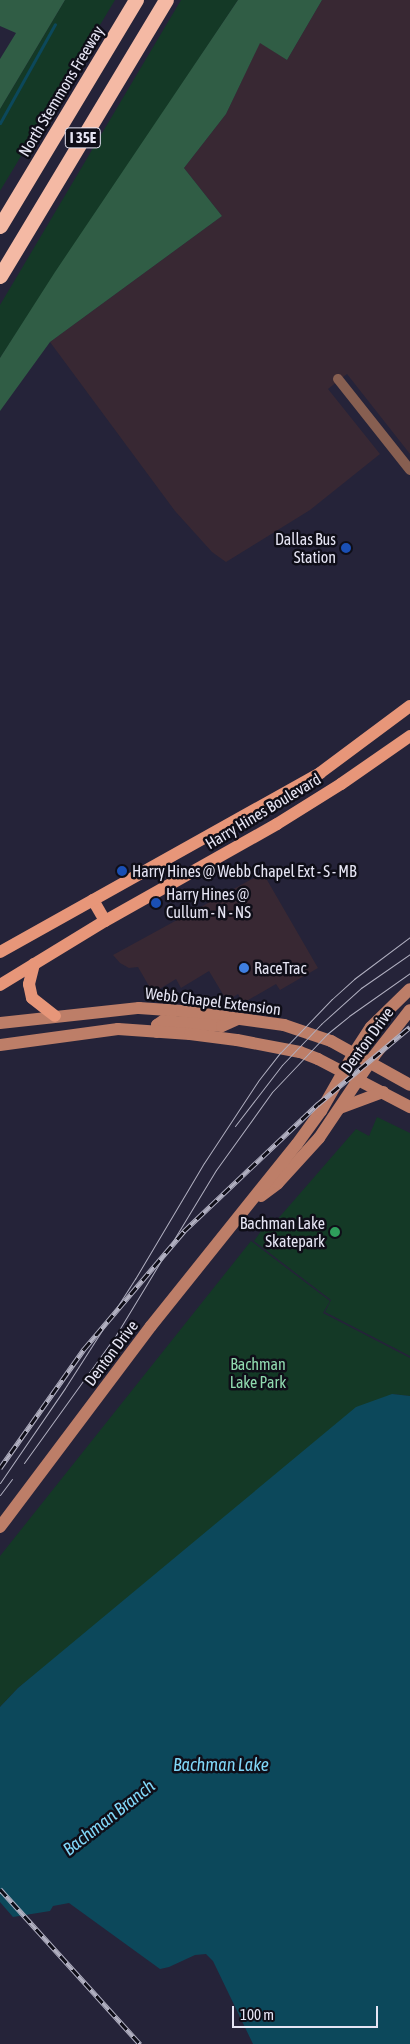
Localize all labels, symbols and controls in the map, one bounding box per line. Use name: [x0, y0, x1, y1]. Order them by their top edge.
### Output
street label: North Stemmons Freeway: [14, 22, 108, 160]
road number: I 35E: [64, 126, 102, 150]
place label: Dallas Bus Station: [275, 529, 336, 567]
marker: Dallas Bus Station: [340, 542, 352, 554]
street label: Harry Hines Boulevard: [202, 769, 324, 853]
place label: Harry Hines @ Webb Chapel Ext - S - MB: [132, 861, 357, 881]
marker: Harry Hines @ Webb Chapel Ext - S - MB: [116, 865, 128, 877]
place label: Harry Hines @ Cullum - N - NS: [166, 884, 251, 922]
marker: Harry Hines @ Cullum - N - NS: [150, 897, 162, 909]
place label: RaceTrac: [254, 958, 306, 978]
marker: RaceTrac: [238, 962, 250, 974]
street label: Webb Chapel Extension: [144, 983, 282, 1019]
street label: Denton Drive: [337, 1003, 397, 1077]
place label: Bachman Lake Skatepark: [240, 1213, 325, 1251]
marker: Bachman Lake Skatepark: [329, 1226, 341, 1238]
street label: Denton Drive: [80, 1316, 142, 1390]
park label: Bachman Lake Park: [230, 1354, 286, 1392]
water label: Bachman Lake: [173, 1754, 269, 1776]
water label: Bachman Branch: [59, 1775, 159, 1861]
scale bar: [235, 1996, 381, 2028]
text: 100 m: [240, 2006, 274, 2023]

